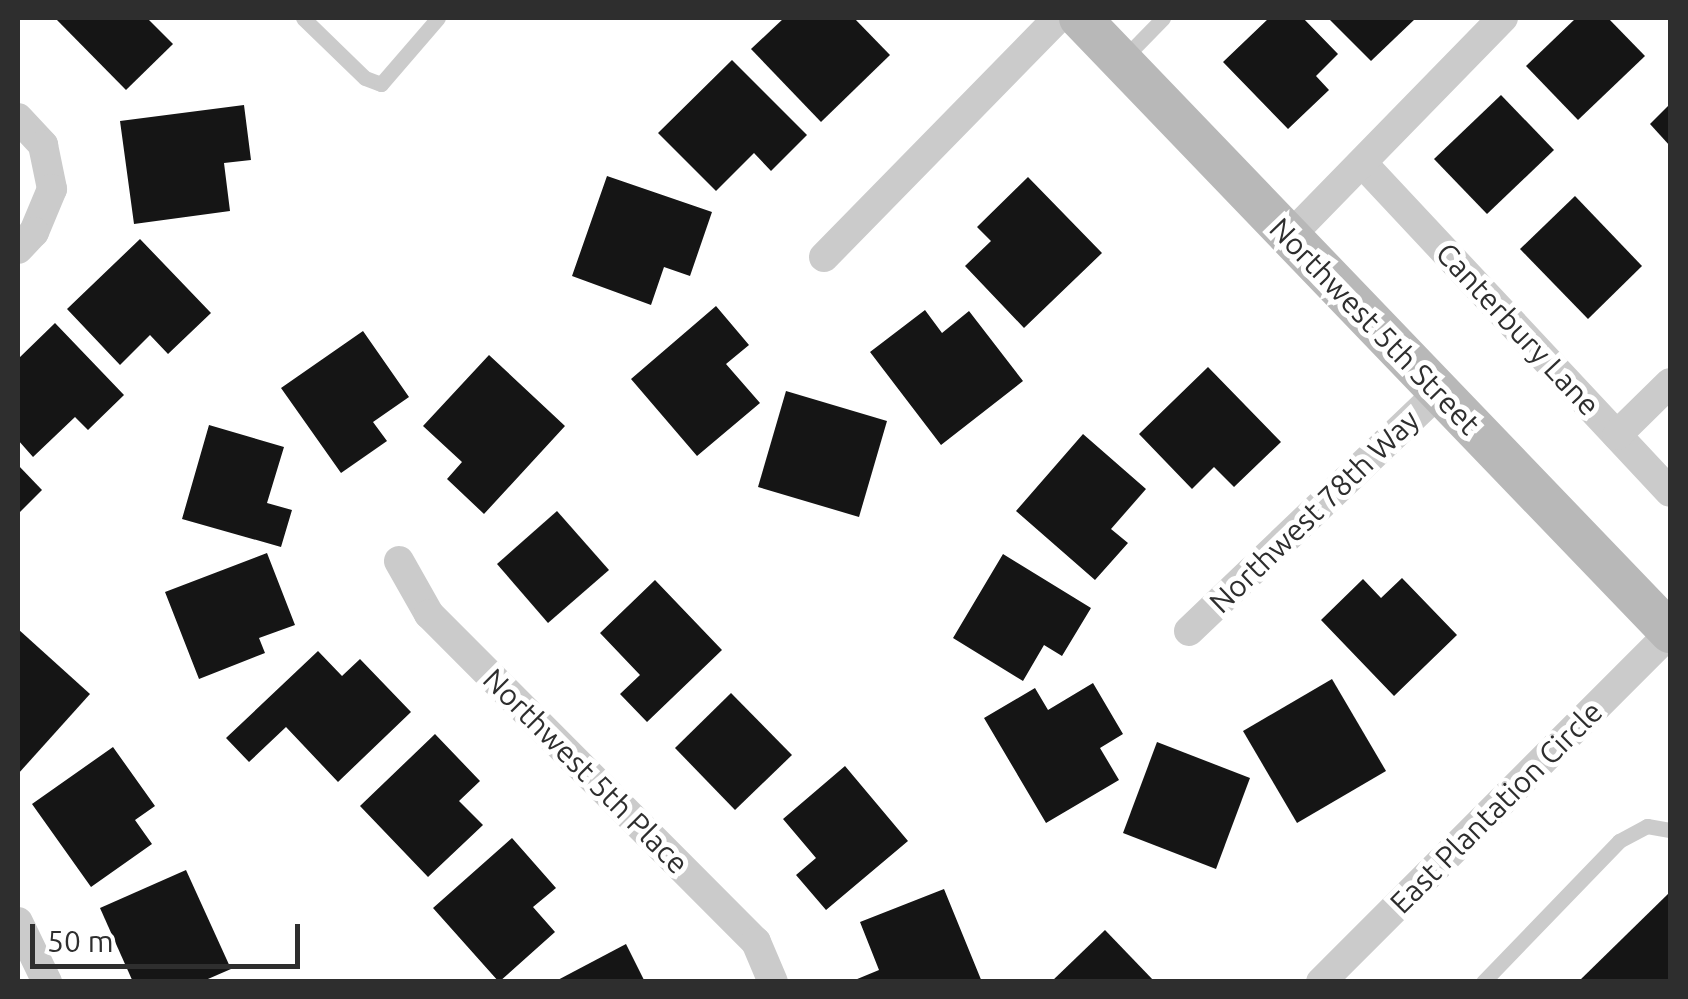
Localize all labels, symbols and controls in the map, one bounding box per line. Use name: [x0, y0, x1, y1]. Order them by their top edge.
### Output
street label: Northwest 5th Street: [1262, 210, 1488, 442]
street label: Canterbury Lane: [1429, 235, 1607, 423]
street label: Northwest 78th Way: [1202, 402, 1426, 620]
street label: Northwest 5th Place: [476, 661, 696, 881]
street label: East Plantation Circle: [1382, 693, 1610, 921]
scale bar: [35, 904, 305, 966]
text: 50 m: [47, 924, 114, 958]

